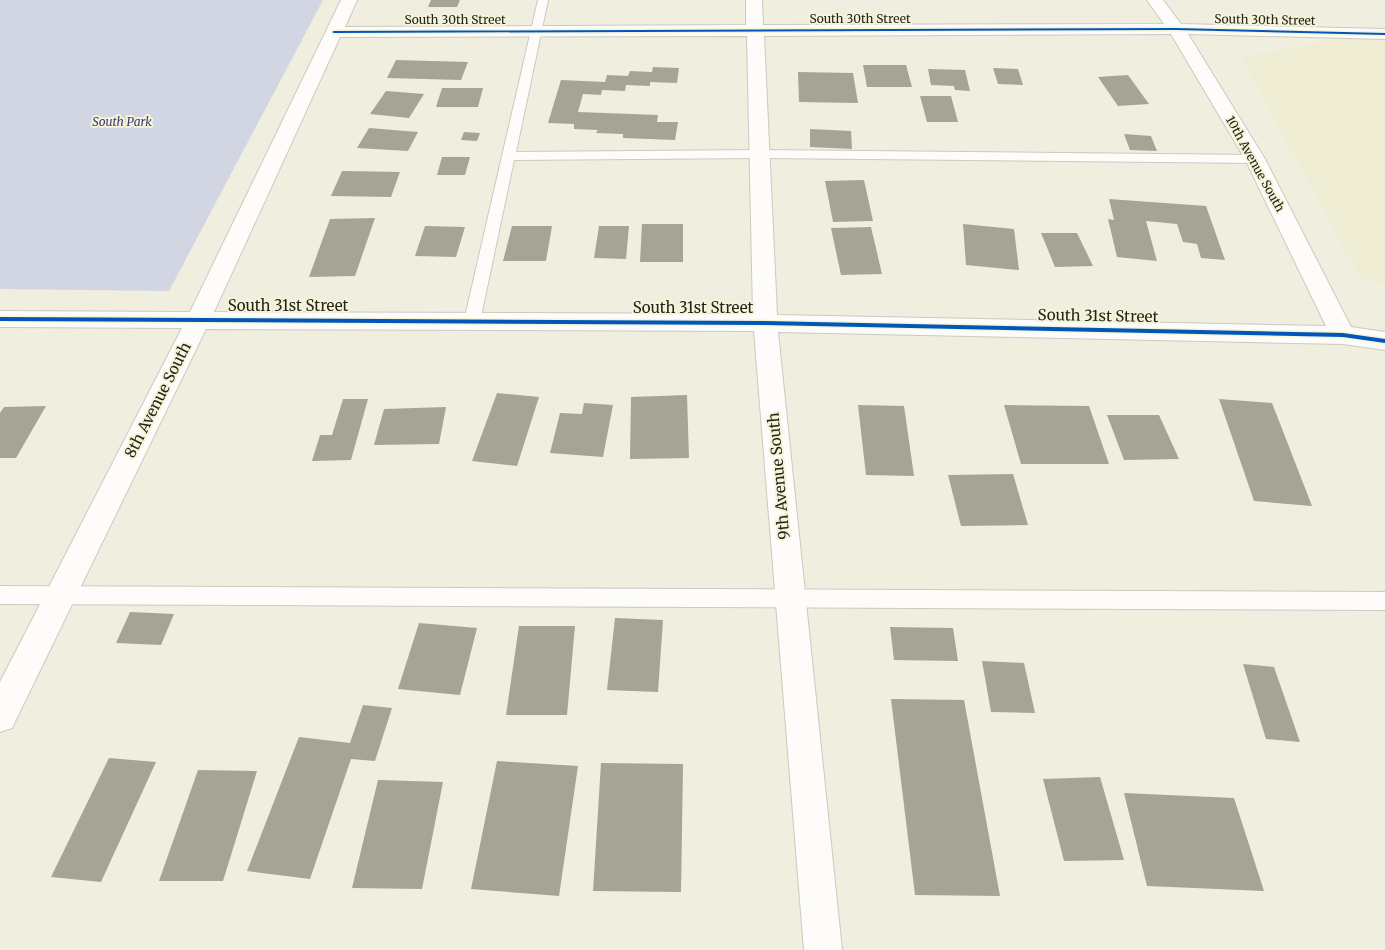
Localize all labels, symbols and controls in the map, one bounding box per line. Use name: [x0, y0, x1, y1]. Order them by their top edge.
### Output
street label: South 30th Street: [809, 11, 911, 26]
street label: South 30th Street: [1214, 11, 1316, 28]
street label: South 30th Street: [404, 12, 506, 27]
street label: 10th Avenue South: [1223, 113, 1288, 214]
park label: South Park: [92, 114, 152, 129]
street label: South 31st Street: [228, 296, 348, 315]
street label: South 31st Street: [633, 298, 753, 317]
street label: South 31st Street: [1038, 305, 1159, 326]
street label: 8th Avenue South: [120, 339, 195, 461]
street label: 9th Avenue South: [763, 412, 794, 540]

